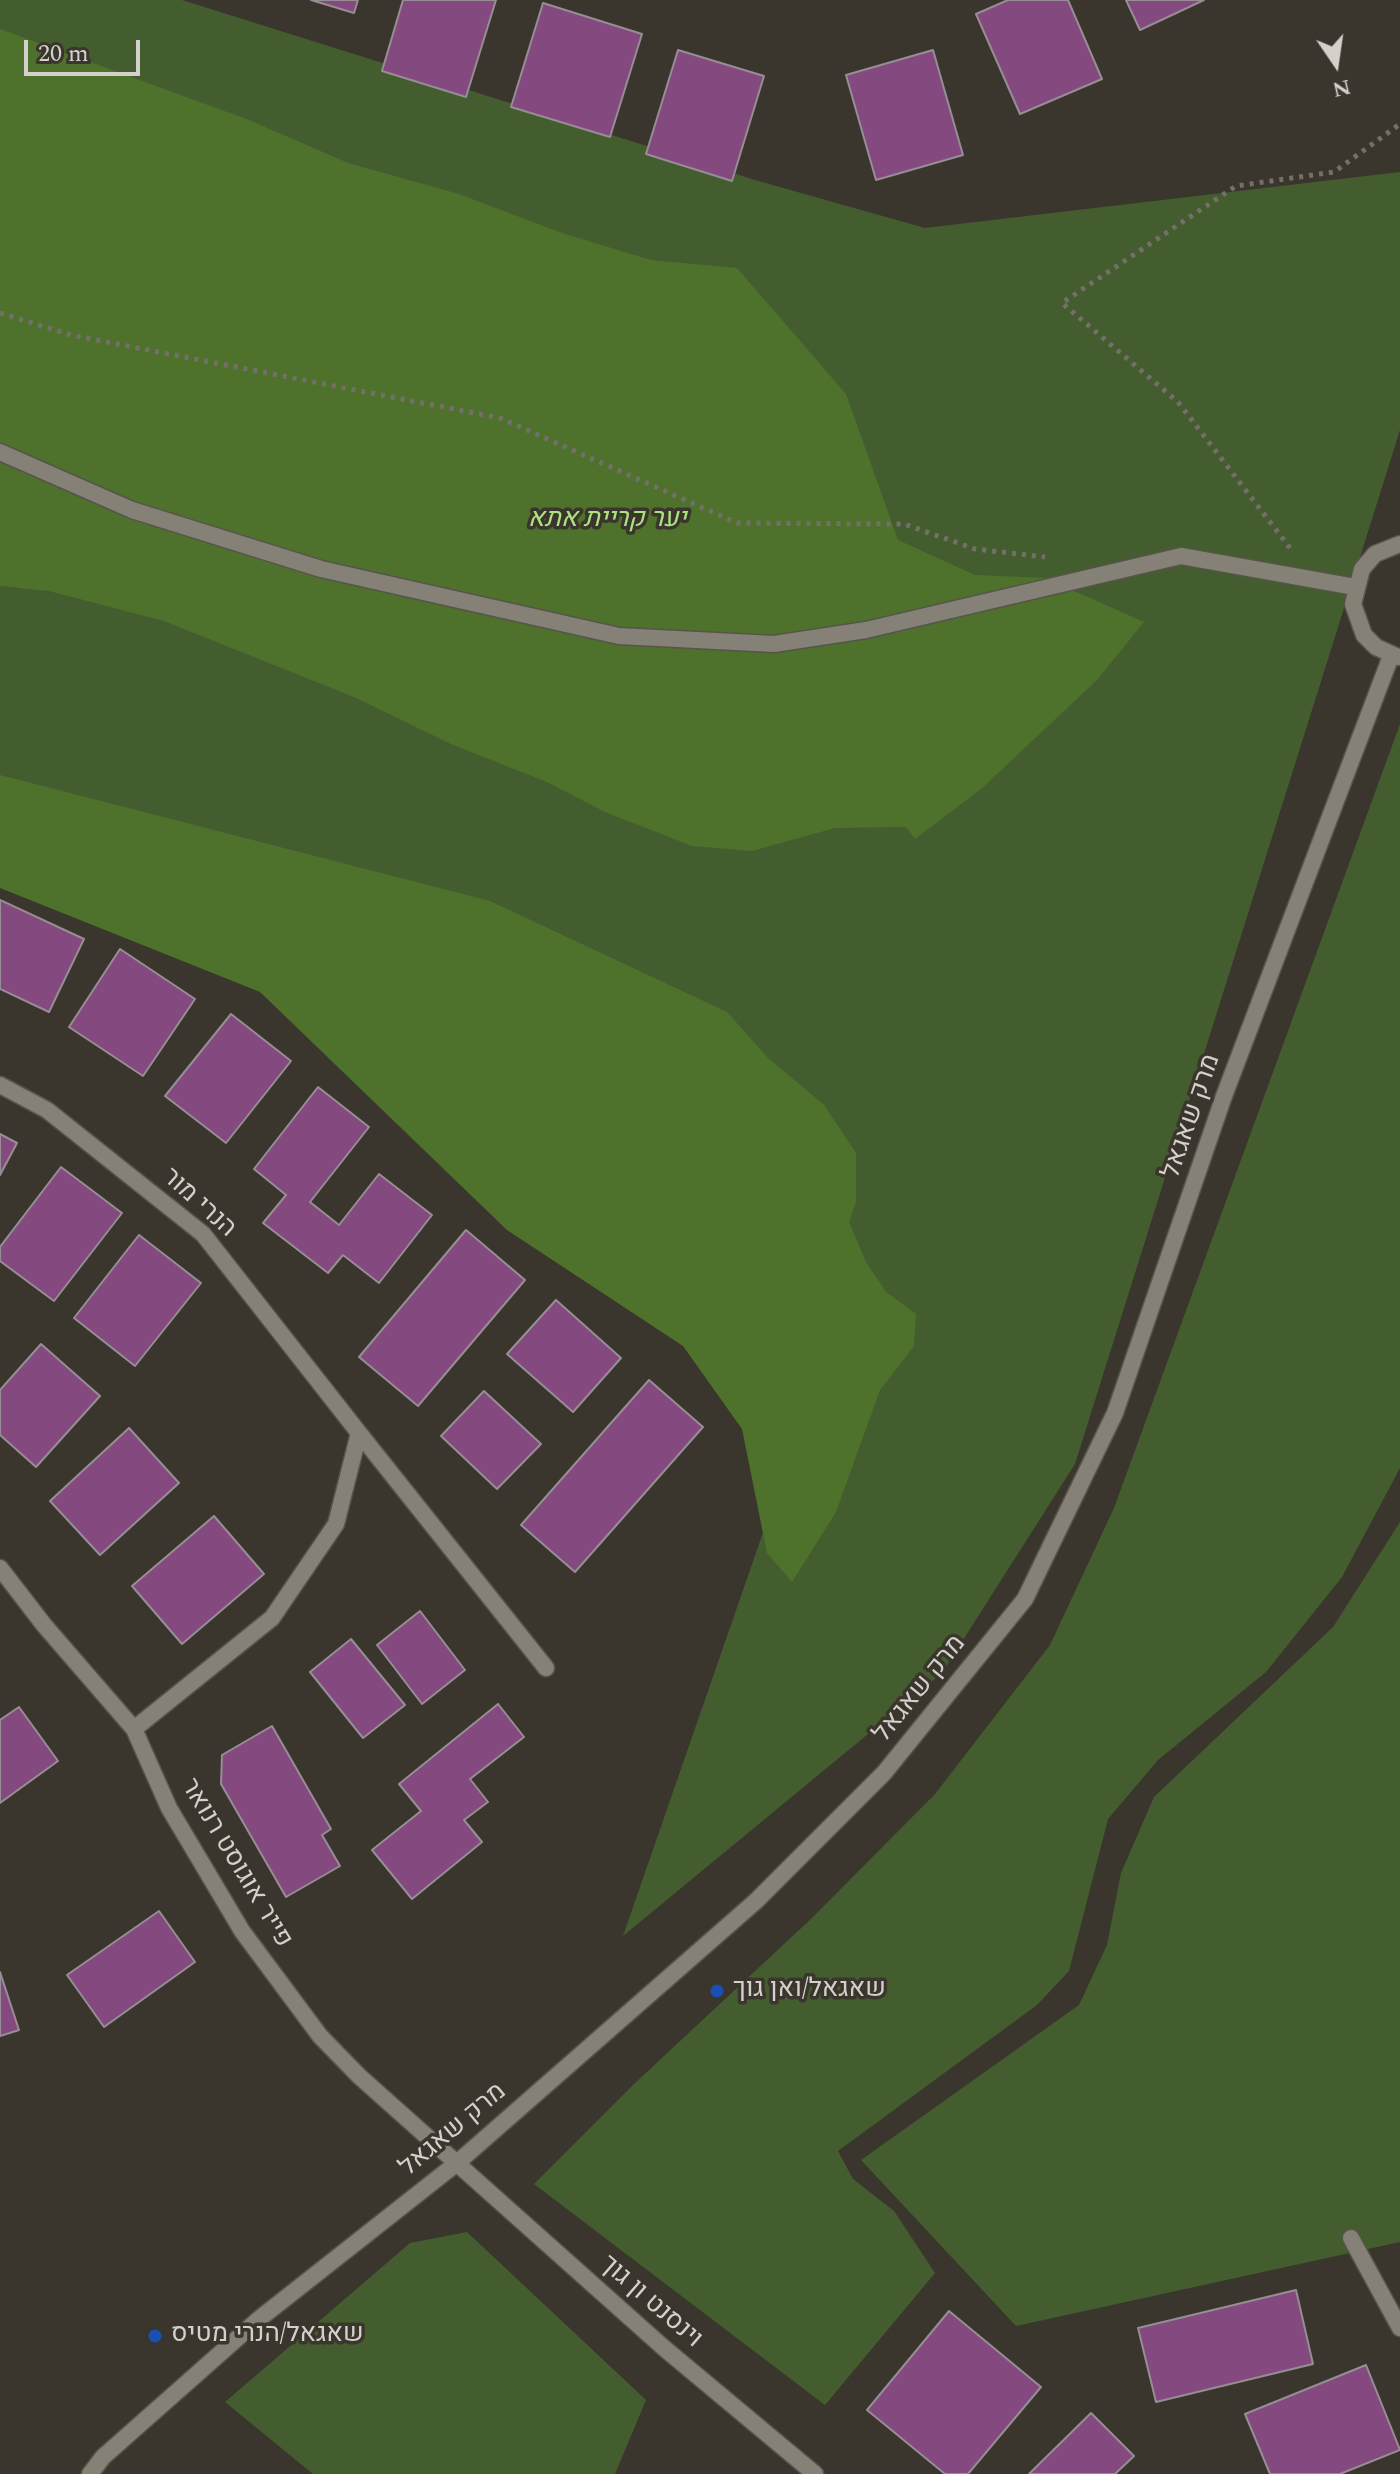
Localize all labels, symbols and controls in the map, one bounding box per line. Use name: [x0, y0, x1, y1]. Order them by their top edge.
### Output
scale bar: [28, 24, 144, 74]
north arrow: [1296, 24, 1376, 104]
text: 20 m: [38, 36, 89, 72]
text: N: [1329, 70, 1354, 106]
park label: יער קריית אתא: [528, 505, 686, 537]
street label: מרק שאגאל: [1157, 1051, 1229, 1183]
street label: הנרי מור: [155, 1163, 241, 1245]
street label: מרק שאגאל: [868, 1630, 974, 1750]
street label: פייר אוגוסט רנואר: [172, 1774, 298, 1954]
place label: שאגאל/ואן גוך: [733, 1975, 886, 2007]
marker: שאגאל/ואן גוך: [708, 1982, 726, 2000]
street label: מרק שאגאל: [394, 2077, 514, 2185]
street label: וינסנט ון גוך: [592, 2250, 708, 2356]
place label: שאגאל/הנרי מטיס: [171, 2320, 364, 2352]
marker: שאגאל/הנרי מטיס: [146, 2327, 164, 2345]

